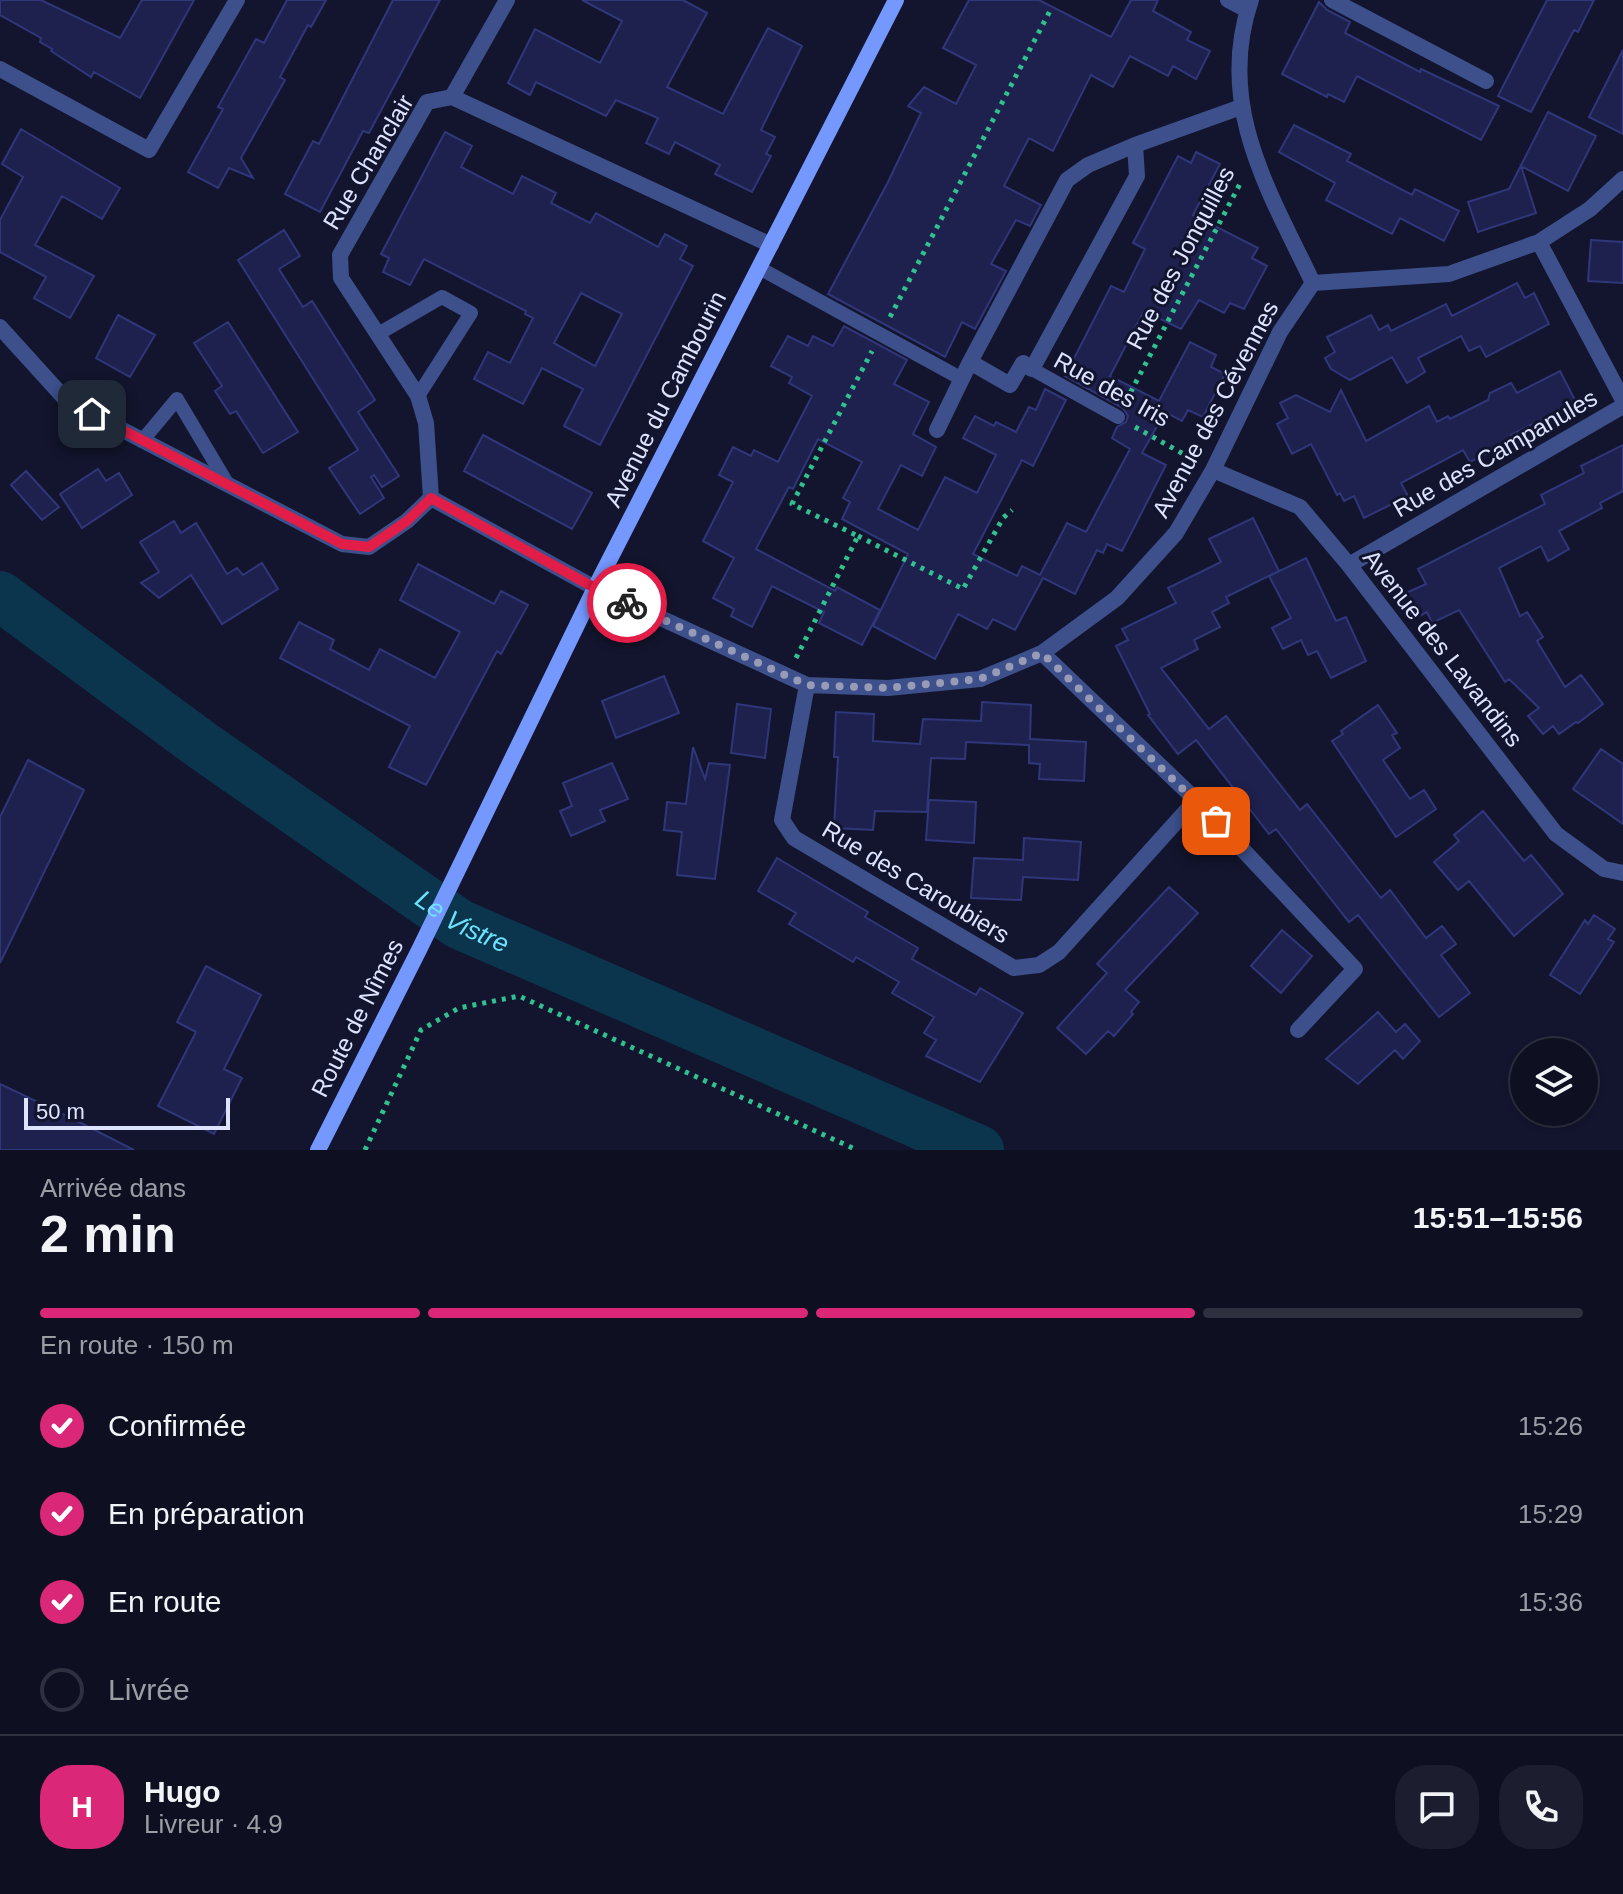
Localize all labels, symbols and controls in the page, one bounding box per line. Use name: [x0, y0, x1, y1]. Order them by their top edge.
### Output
street label: Rue Chanclair: [317, 90, 419, 234]
street label: Rue des Jonquilles: [1120, 162, 1240, 354]
street label: Avenue du Cambourin: [599, 287, 731, 511]
street label: Avenue des Cévennes: [1146, 296, 1284, 522]
street label: Rue des Iris: [1049, 346, 1175, 432]
pin: [58, 380, 126, 448]
street label: Rue des Campanules: [1388, 384, 1602, 522]
icon: home: [70, 392, 114, 436]
street label: Avenue des Lavandins: [1358, 544, 1528, 752]
courier: [587, 563, 667, 643]
icon: bike: [605, 581, 649, 625]
pin: [1182, 787, 1250, 855]
icon: bag: [1194, 799, 1238, 843]
street label: Rue des Caroubiers: [818, 815, 1014, 949]
water label: Le Vistre: [410, 884, 513, 959]
street label: Route de Nîmes: [306, 935, 408, 1101]
map controls: [1510, 1038, 1598, 1126]
button: layers: [1510, 1038, 1598, 1126]
scale bar: [24, 1094, 230, 1130]
text: 50 m: [36, 1099, 85, 1124]
text: Arrivée dans: [40, 1173, 186, 1203]
text: 15:51–15:56: [1413, 1201, 1583, 1234]
text: 2 min: [40, 1205, 176, 1263]
text: En route · 150 m: [40, 1330, 234, 1360]
icon: check: [40, 1404, 84, 1448]
text: Confirmée: [108, 1409, 246, 1442]
text: 15:26: [1518, 1411, 1583, 1441]
icon: check: [40, 1492, 84, 1536]
text: En préparation: [108, 1497, 305, 1530]
text: 15:29: [1518, 1499, 1583, 1529]
icon: check: [40, 1580, 84, 1624]
text: En route: [108, 1585, 221, 1618]
text: 15:36: [1518, 1587, 1583, 1617]
text: Livrée: [108, 1673, 190, 1706]
button: chat: [1395, 1765, 1479, 1849]
button: phone: [1499, 1765, 1583, 1849]
text: Hugo: [144, 1775, 221, 1808]
text: H: [71, 1790, 93, 1823]
text: Livreur · 4.9: [144, 1809, 283, 1839]

